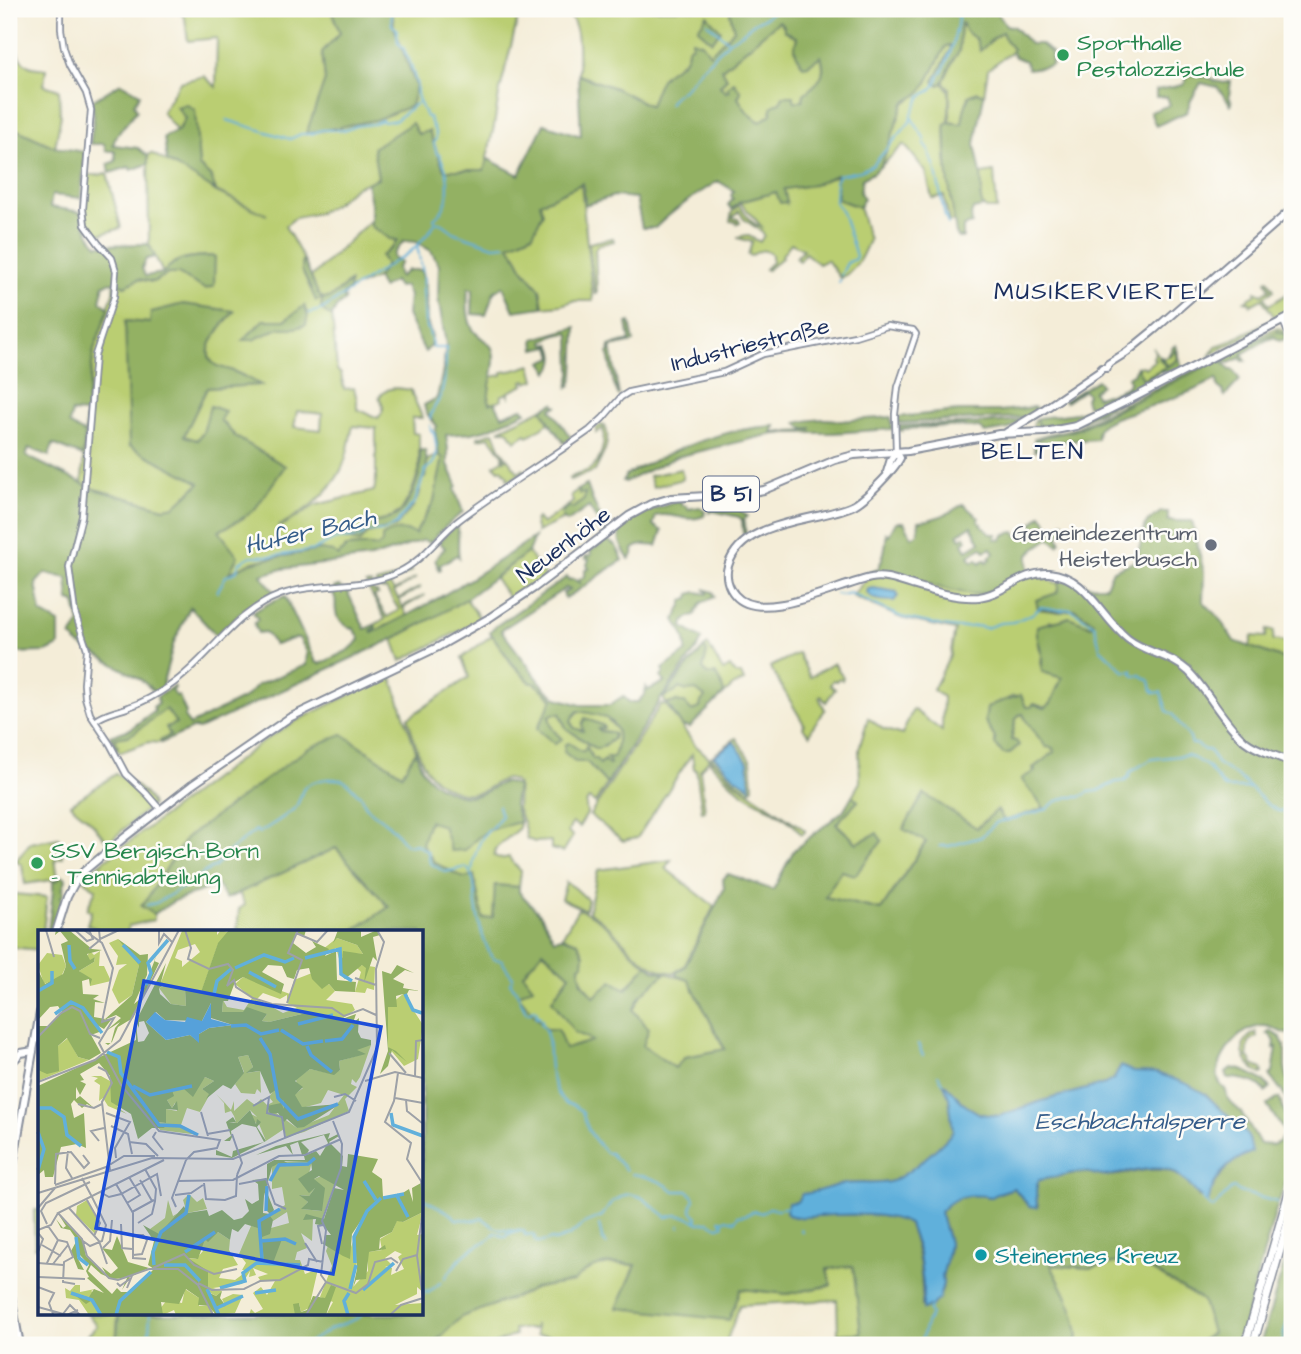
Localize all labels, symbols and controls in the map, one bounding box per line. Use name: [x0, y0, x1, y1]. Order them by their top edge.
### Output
place label: Sporthalle Pestalozzischule: [1077, 27, 1245, 85]
marker: Sporthalle Pestalozzischule: [1055, 47, 1071, 63]
district label: MUSIKERVIERTEL: [994, 275, 1216, 309]
street label: Industriestraße: [668, 310, 833, 380]
district label: BELTEN: [981, 435, 1085, 469]
road number: B 51: [703, 476, 759, 512]
street label: Neuenhöhe: [510, 499, 617, 591]
water label: Hufer Bach: [242, 500, 380, 564]
place label: Gemeindezentrum Heisterbusch: [1012, 517, 1198, 575]
marker: Gemeindezentrum Heisterbusch: [1203, 537, 1219, 553]
place label: SSV Bergisch-Born - Tennisabteilung: [51, 835, 259, 894]
marker: SSV Bergisch-Born - Tennisabteilung: [29, 855, 45, 871]
inset map: [38, 930, 424, 1316]
water label: Eschbachtalsperre: [1035, 1105, 1246, 1139]
place label: Steinernes Kreuz: [995, 1240, 1179, 1272]
marker: Steinernes Kreuz: [973, 1247, 989, 1263]

